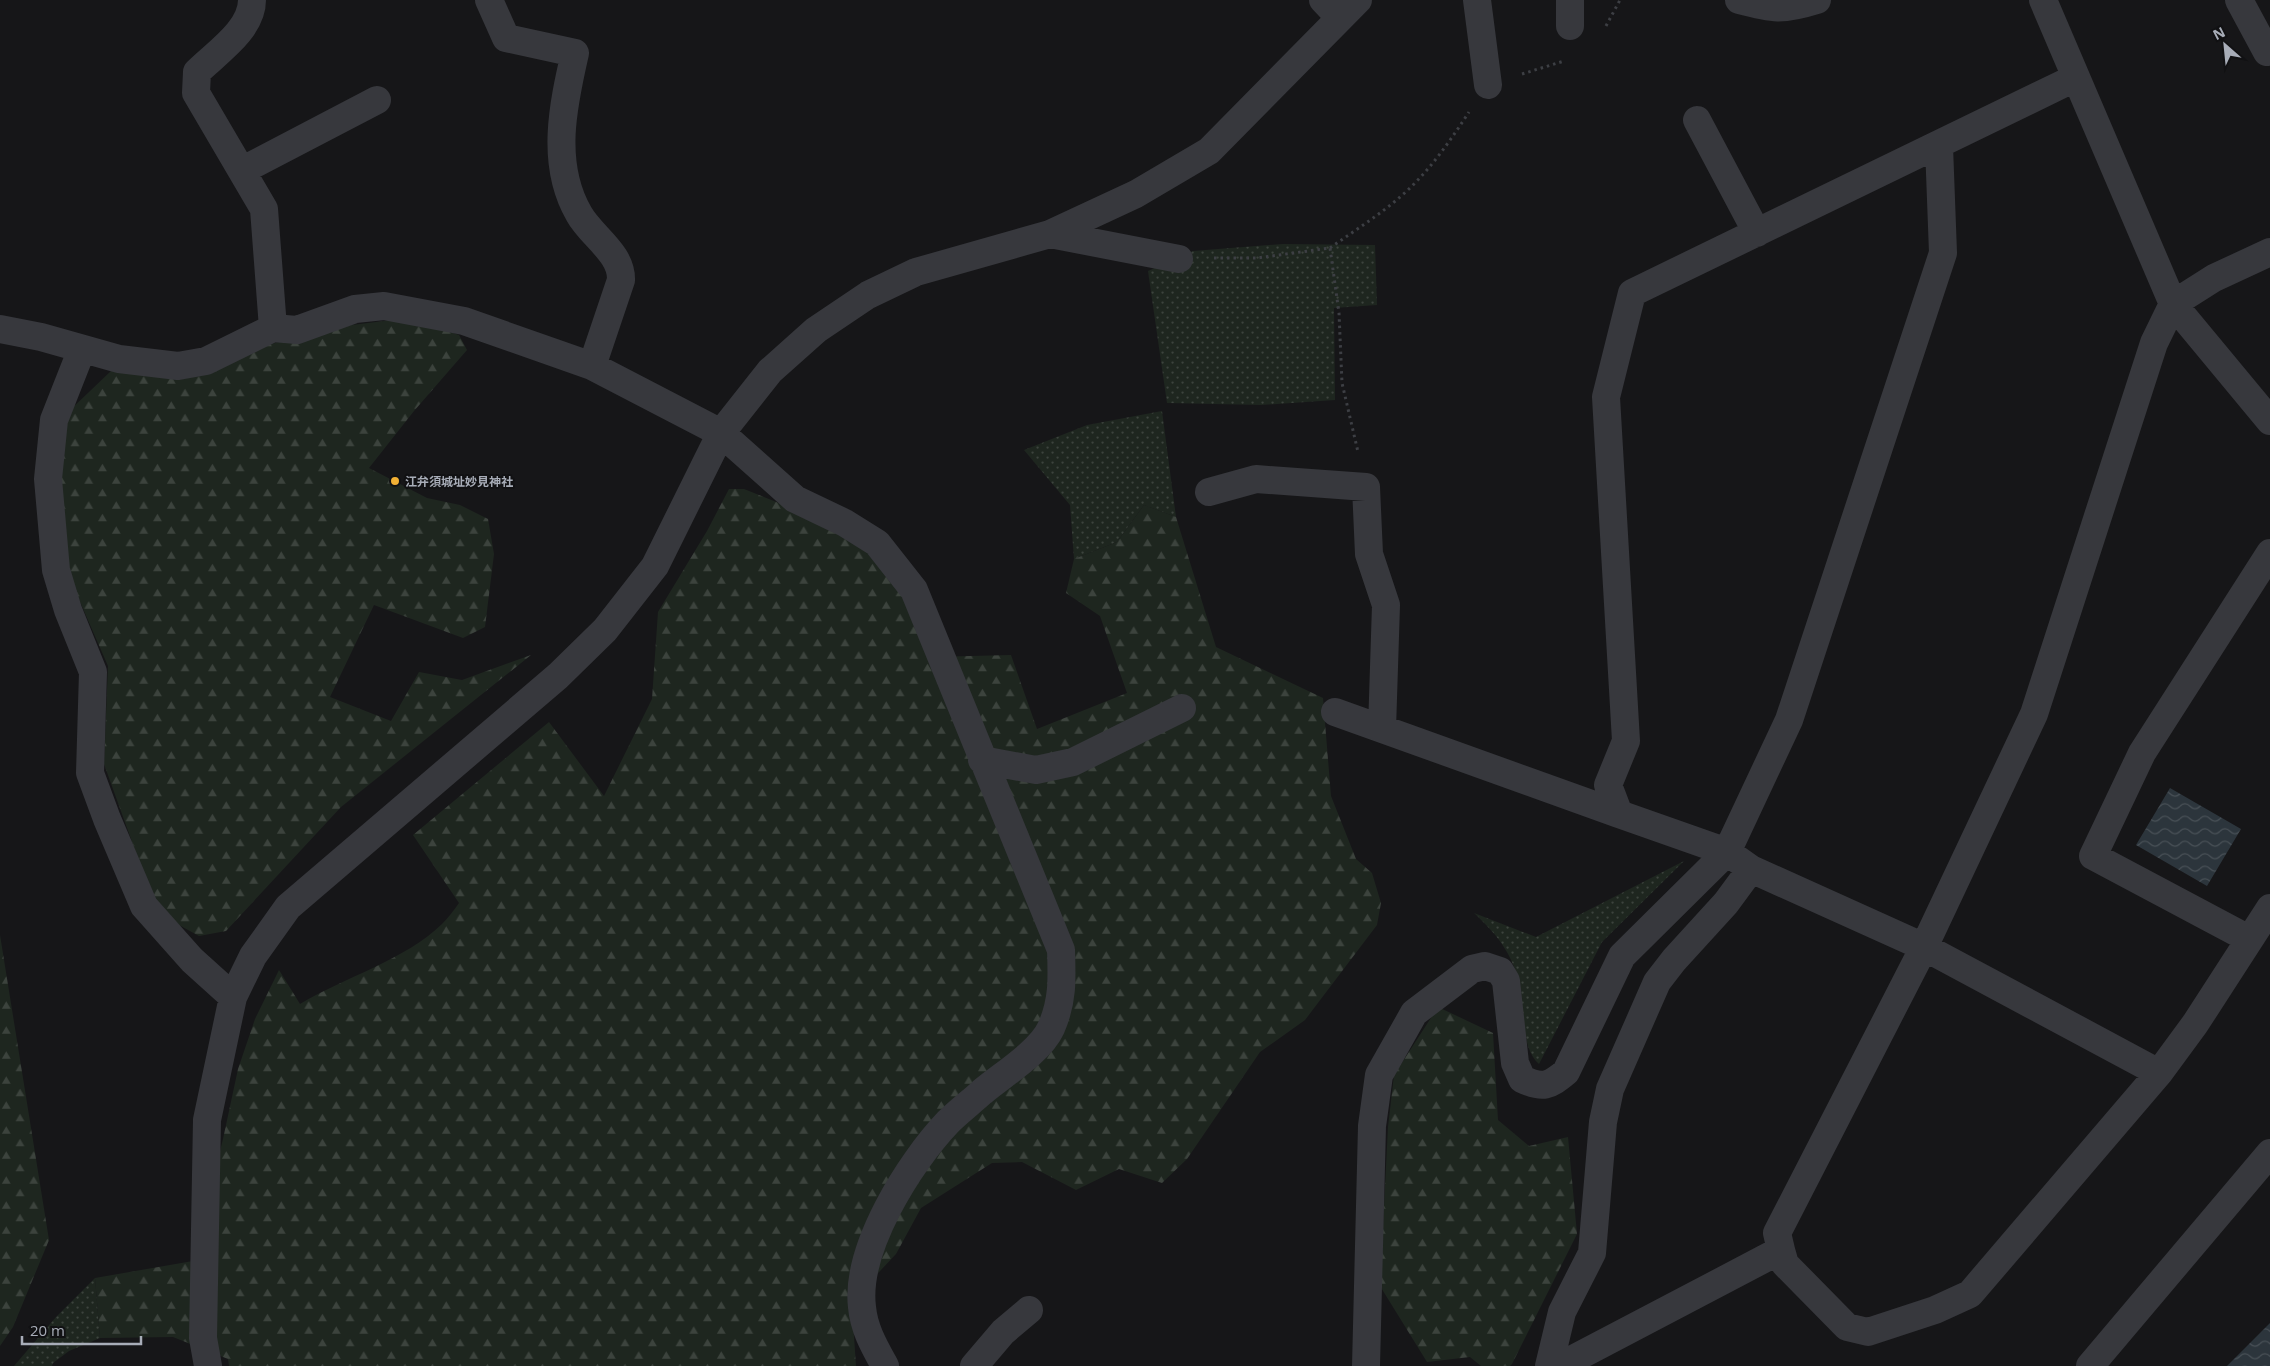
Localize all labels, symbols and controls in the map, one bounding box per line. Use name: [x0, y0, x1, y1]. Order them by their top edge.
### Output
north arrow: [2200, 20, 2250, 70]
text: N: [2209, 22, 2228, 44]
place label: 江弁須城址妙見神社: [405, 473, 513, 490]
marker: 江弁須城址妙見神社: [389, 475, 401, 487]
scale bar: [22, 1314, 141, 1346]
text: 20 m: [30, 1320, 65, 1340]

